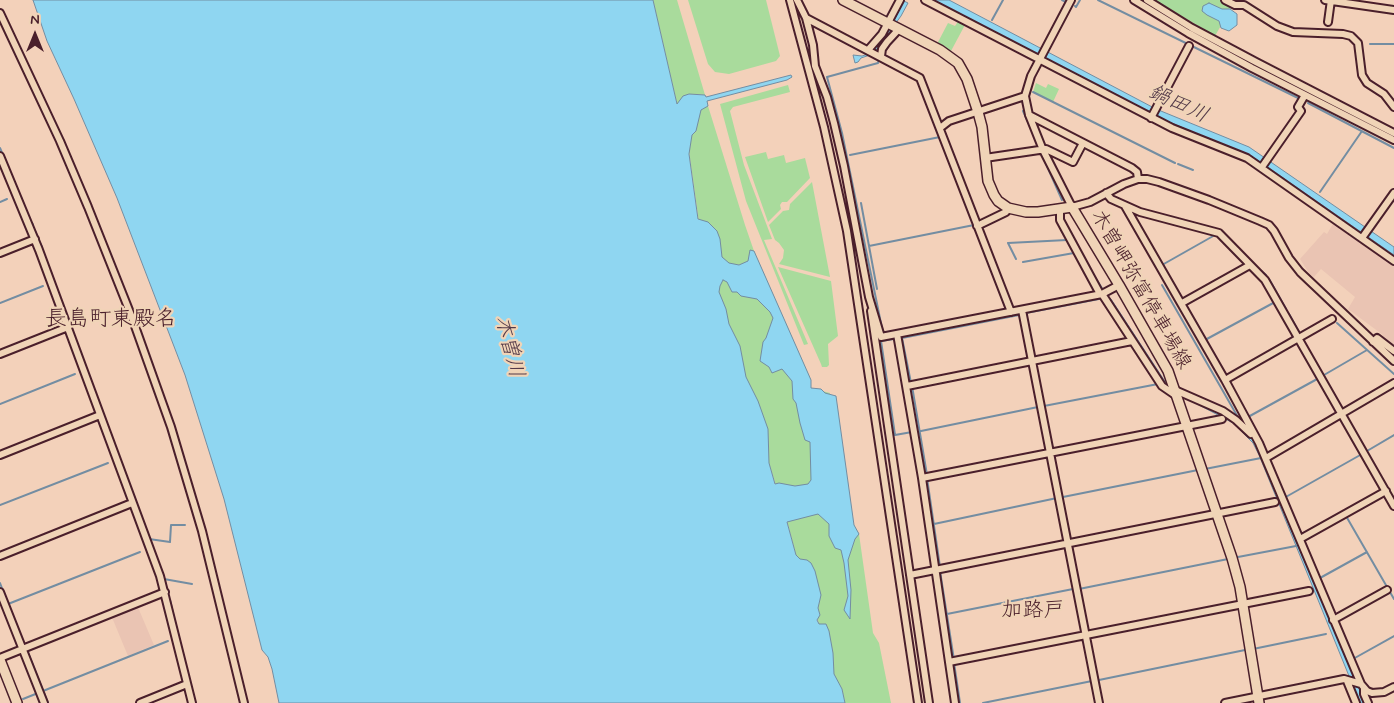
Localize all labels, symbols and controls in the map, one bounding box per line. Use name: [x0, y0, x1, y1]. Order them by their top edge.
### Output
north arrow: [10, 10, 60, 60]
text: N: [30, 11, 40, 29]
water label: 鍋田川: [1144, 80, 1212, 130]
street label: 木曽岬弥富停車場線: [1085, 206, 1195, 374]
district label: 長島町東殿名: [45, 307, 177, 333]
water label: 木曽川: [488, 313, 528, 381]
district label: 加路戸: [1002, 599, 1064, 625]

